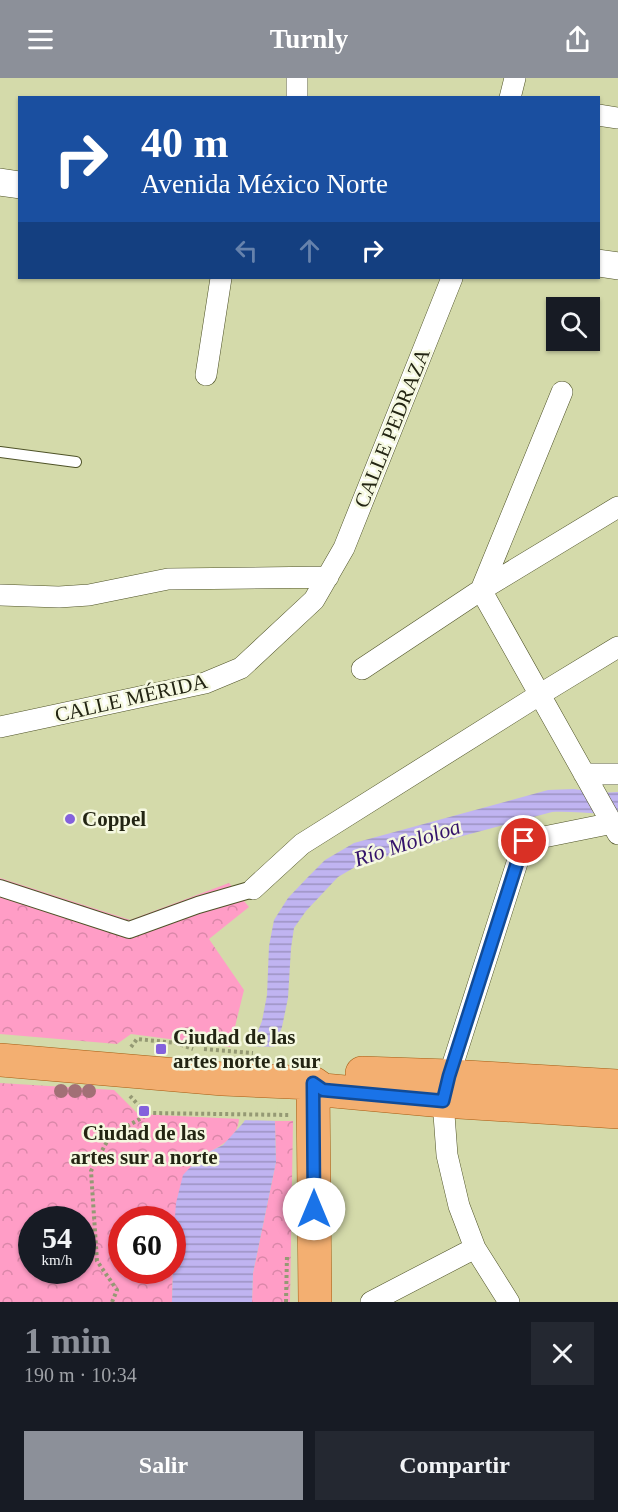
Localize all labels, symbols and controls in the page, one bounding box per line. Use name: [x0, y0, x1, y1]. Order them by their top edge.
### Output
icon: menu: [24, 23, 57, 56]
icon: share: [561, 23, 594, 56]
text: Turnly: [270, 24, 348, 54]
icon: right: [42, 120, 120, 198]
text: 40 m: [141, 120, 229, 166]
text: Avenida México Norte: [141, 169, 388, 199]
icon: left: [230, 234, 263, 267]
icon: ahead: [293, 234, 326, 267]
icon: right: [356, 234, 389, 267]
map controls: [546, 297, 600, 351]
button: search: [546, 297, 600, 351]
street label: CALLE PEDRAZA: [349, 344, 435, 511]
street label: CALLE MÉRIDA: [52, 669, 210, 727]
place label: Coppel: [82, 807, 146, 831]
marker: Coppel: [63, 812, 77, 826]
water label: Río Mololoa: [350, 813, 464, 872]
pin: [498, 815, 549, 866]
icon: arrive: [507, 824, 540, 857]
place label: Ciudad de las artes norte a sur: [173, 1025, 321, 1073]
marker: Ciudad de las artes norte a sur: [154, 1042, 168, 1056]
marker: Ciudad de las artes sur a norte: [137, 1104, 151, 1118]
place label: Ciudad de las artes sur a norte: [70, 1121, 218, 1169]
position arrow: [282, 1177, 346, 1241]
speed limit sign: 60: [108, 1206, 186, 1284]
text: 54: [42, 1221, 72, 1254]
text: km/h: [42, 1252, 72, 1268]
text: 1 min: [24, 1321, 111, 1361]
button: close: [531, 1322, 594, 1385]
text: 190 m · 10:34: [24, 1364, 137, 1386]
button: Salir: [24, 1431, 303, 1500]
button: Compartir: [315, 1431, 594, 1500]

